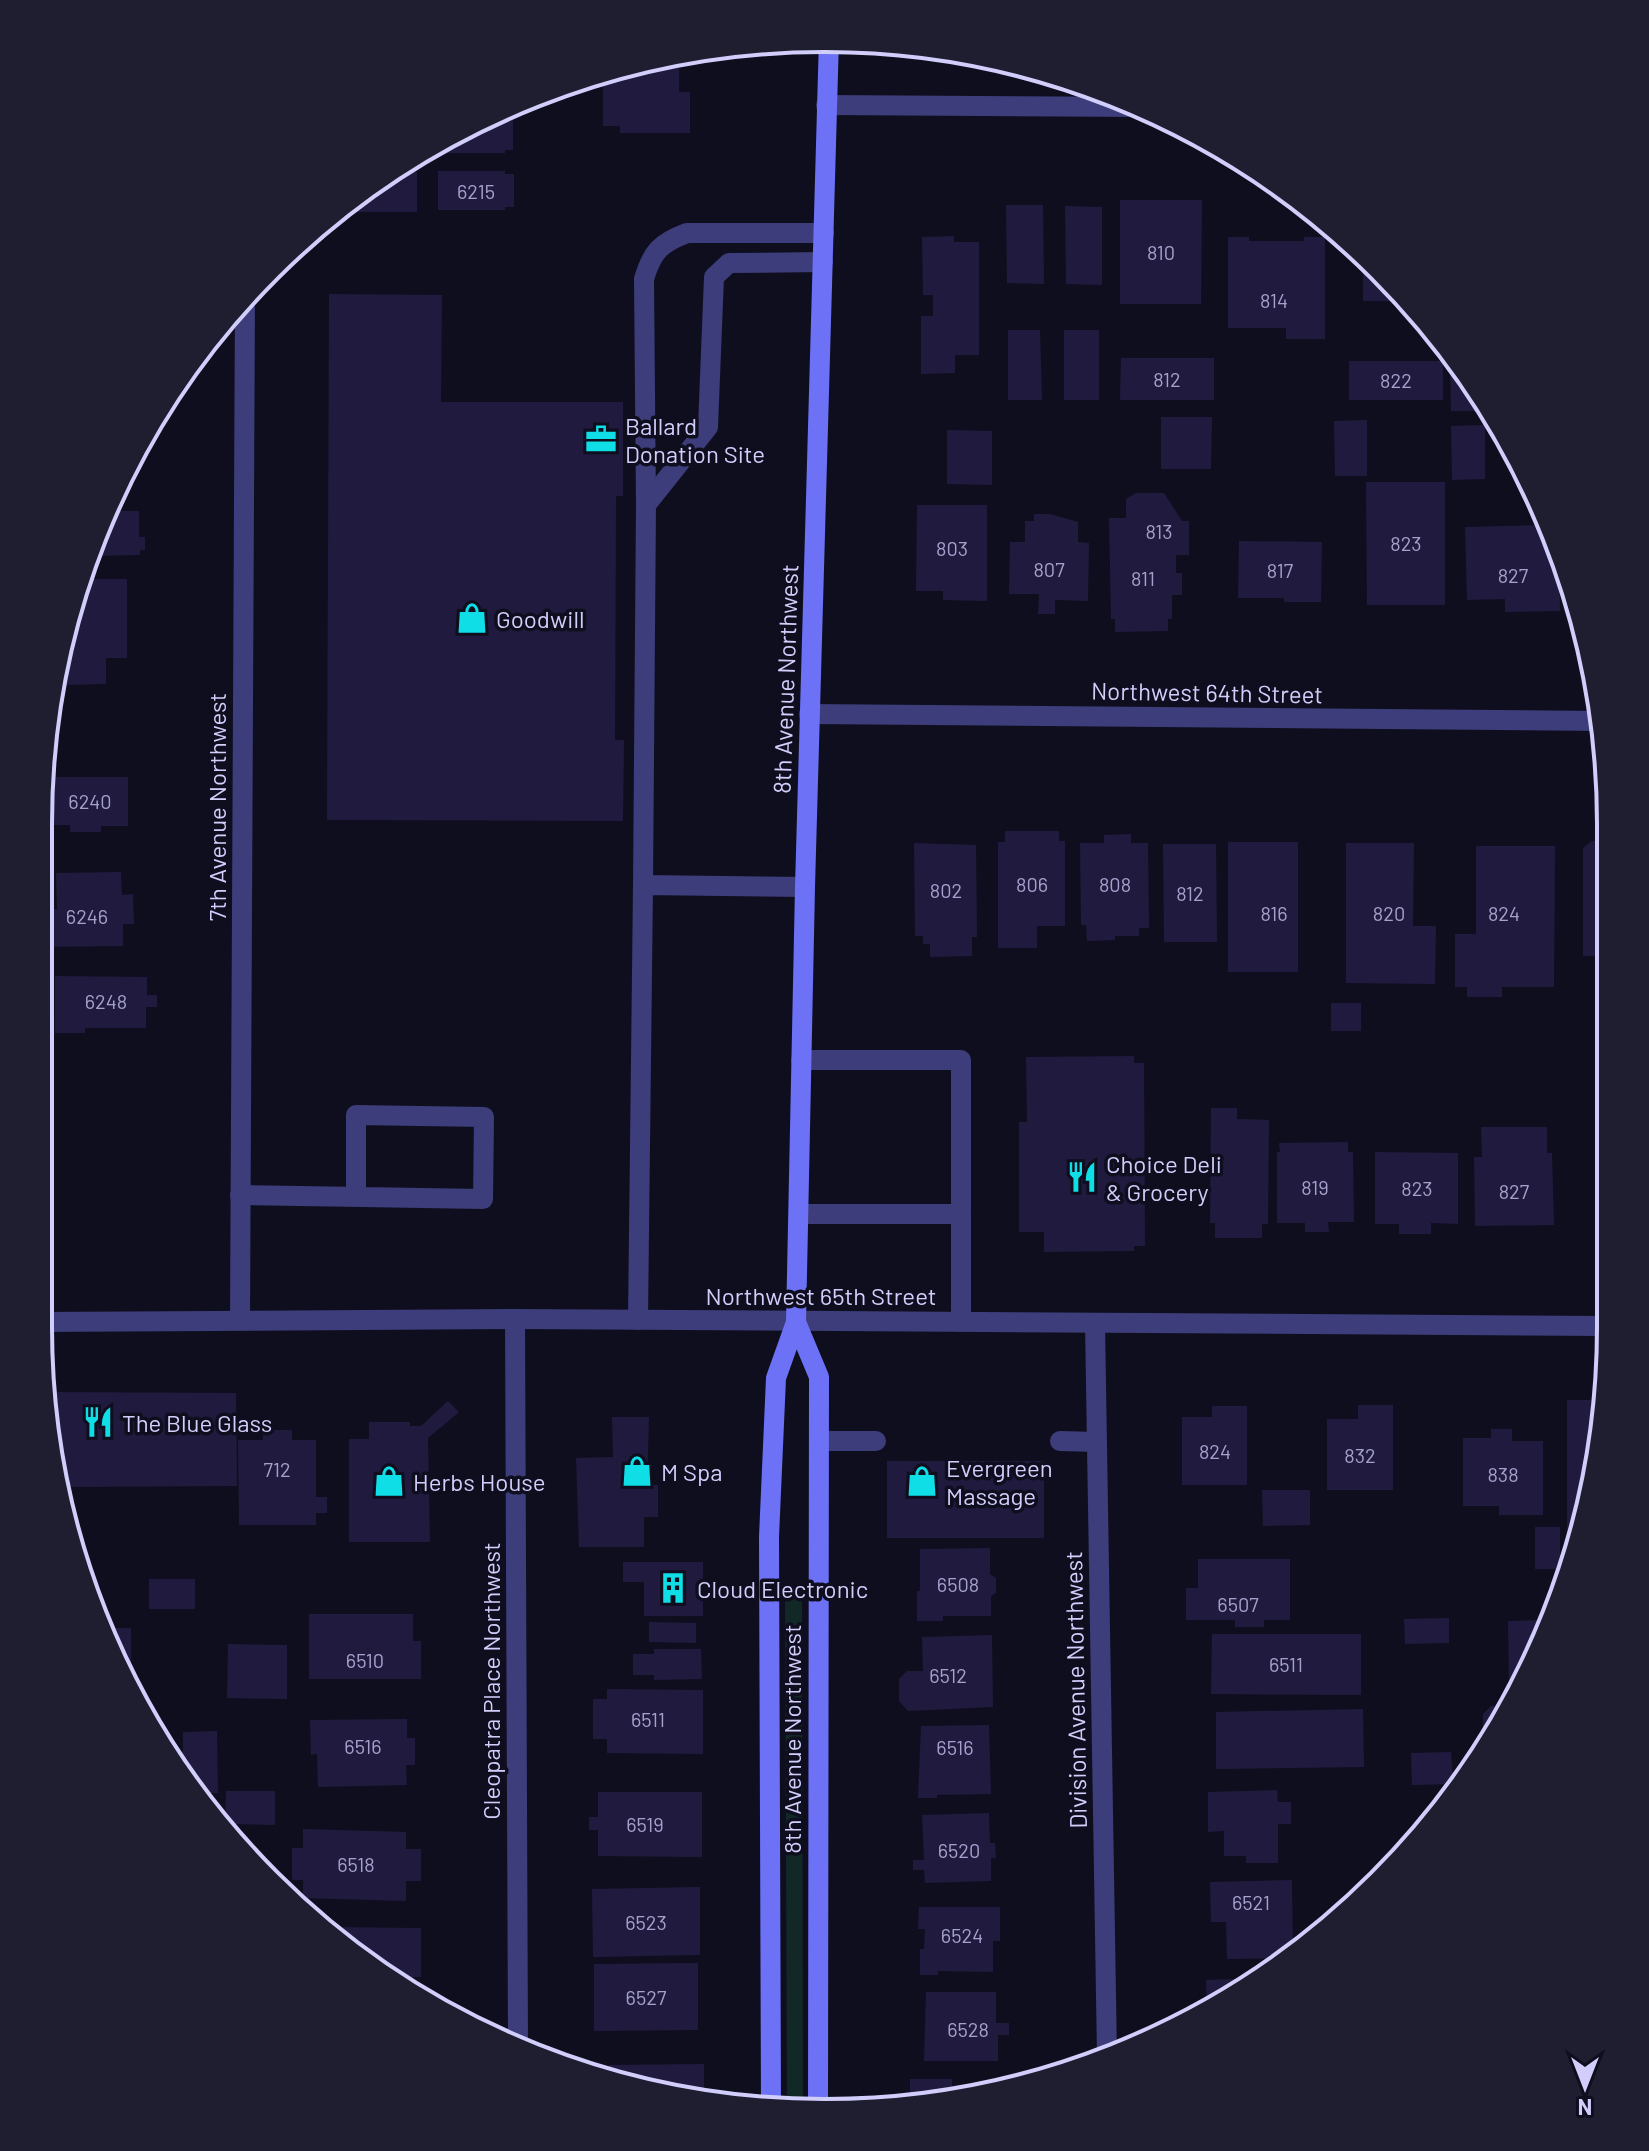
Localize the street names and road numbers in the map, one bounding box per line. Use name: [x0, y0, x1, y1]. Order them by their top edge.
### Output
street label: 8th Avenue Northwest: [767, 564, 803, 794]
street label: Northwest 64th Street: [1091, 675, 1323, 709]
street label: 7th Avenue Northwest: [202, 693, 231, 921]
street label: Northwest 65th Street: [705, 1281, 937, 1310]
street label: Cleopatra Place Northwest: [476, 1542, 505, 1820]
street label: Division Avenue Northwest: [1058, 1551, 1092, 1829]
street label: 8th Avenue Northwest: [777, 1624, 806, 1854]

